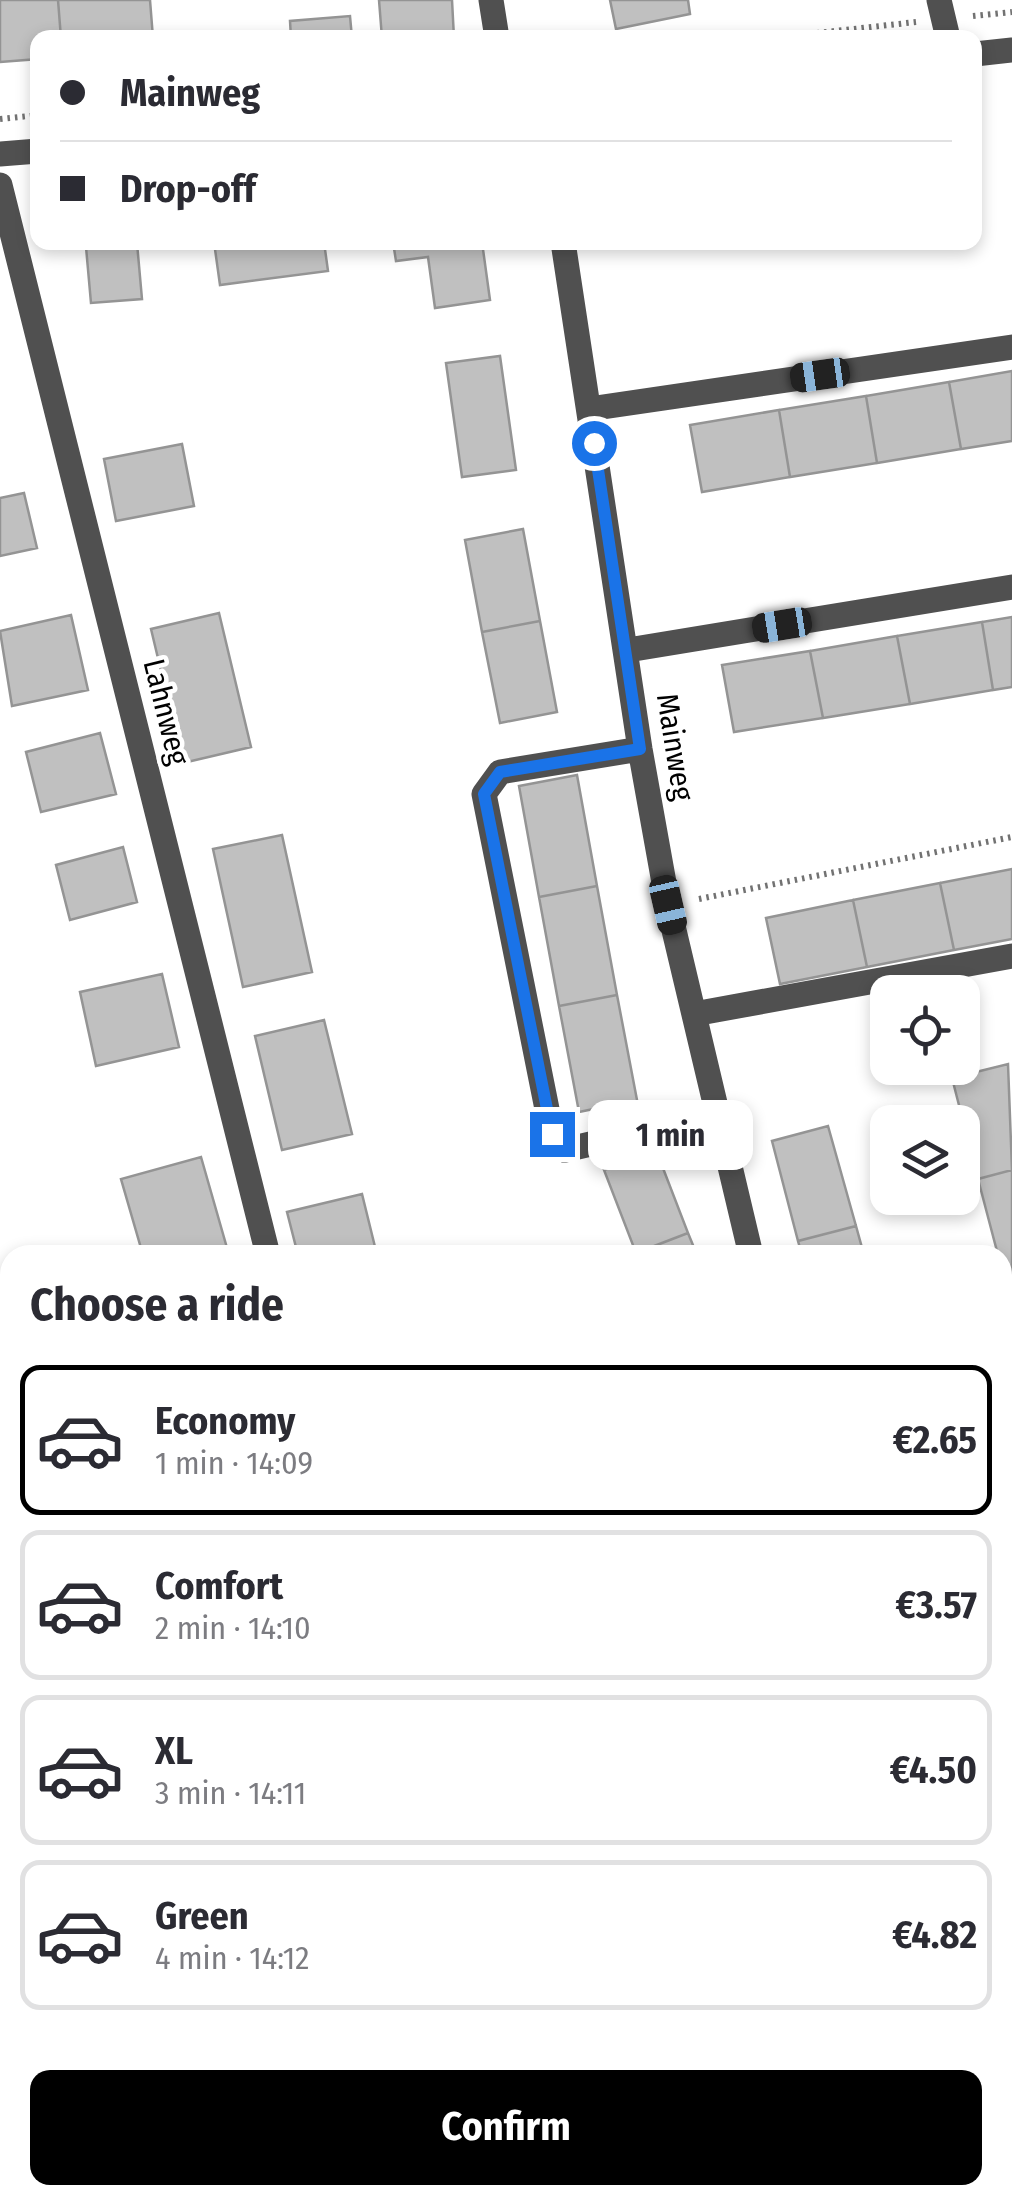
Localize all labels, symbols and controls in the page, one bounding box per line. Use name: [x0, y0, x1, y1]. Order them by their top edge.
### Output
text: Mainweg: [120, 70, 260, 116]
text: Drop-off: [120, 166, 256, 212]
car: [788, 356, 852, 394]
route start: [572, 421, 617, 466]
car: [750, 605, 814, 645]
street label: Lahnweg: [135, 655, 197, 770]
street label: Mainweg: [649, 691, 701, 804]
car: [647, 872, 689, 938]
map controls: [870, 975, 980, 1215]
button: locate: [870, 975, 980, 1085]
callout: 1 min: [587, 1099, 752, 1169]
button: layers: [870, 1105, 980, 1215]
route end: [530, 1112, 575, 1157]
text: 1 min: [636, 1116, 705, 1154]
text: Choose a ride: [30, 1278, 284, 1332]
icon: car: [35, 1395, 125, 1485]
text: Economy: [155, 1398, 295, 1444]
text: €2.65: [893, 1417, 977, 1463]
text: 1 min · 14:09: [155, 1444, 313, 1482]
icon: car: [35, 1560, 125, 1650]
text: Comfort: [155, 1563, 283, 1609]
text: €3.57: [896, 1582, 977, 1628]
text: 2 min · 14:10: [155, 1609, 311, 1647]
icon: car: [35, 1725, 125, 1815]
text: XL: [155, 1728, 193, 1774]
text: €4.50: [890, 1747, 977, 1793]
text: 3 min · 14:11: [155, 1774, 306, 1812]
icon: car: [35, 1890, 125, 1980]
text: Green: [155, 1893, 249, 1939]
text: €4.82: [892, 1912, 977, 1958]
text: 4 min · 14:12: [155, 1939, 309, 1977]
button: Confirm: [30, 2070, 982, 2185]

